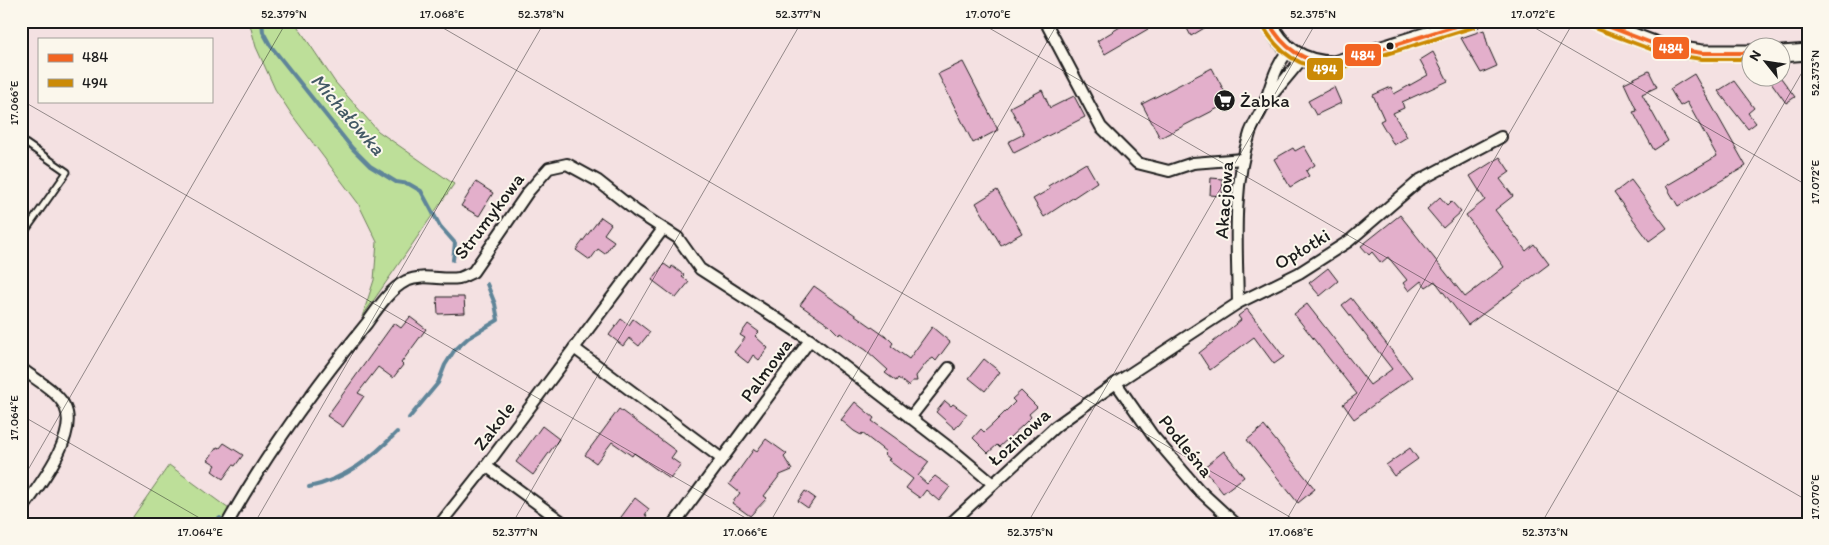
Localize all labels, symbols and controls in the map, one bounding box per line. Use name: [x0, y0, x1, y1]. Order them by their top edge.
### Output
text: 52.379°N: [261, 7, 307, 21]
text: 17.068°E: [420, 7, 465, 21]
text: 52.378°N: [518, 7, 564, 21]
text: 52.377°N: [775, 7, 821, 21]
text: 17.070°E: [965, 7, 1011, 21]
text: 52.375°N: [1290, 7, 1336, 21]
text: 17.072°E: [1511, 7, 1556, 21]
line badge: 484: [1652, 36, 1690, 60]
legend: [38, 38, 212, 102]
north arrow: [1742, 38, 1792, 88]
text: 484: [1659, 40, 1684, 57]
unlabelled marker: [1385, 41, 1395, 51]
line badge: 484: [1344, 43, 1382, 67]
text: 484: [1351, 47, 1376, 64]
text: N: [1745, 47, 1765, 64]
text: 484: [82, 48, 108, 66]
text: 52.373°N: [1808, 50, 1822, 96]
line badge: 494: [1306, 57, 1344, 81]
text: 494: [1313, 61, 1338, 78]
water label: Michałówka: [306, 68, 390, 160]
text: 494: [82, 74, 108, 92]
text: 17.066°E: [7, 80, 21, 125]
supermarket icon: Żabka: [1212, 88, 1236, 112]
place label: Żabka: [1240, 89, 1290, 112]
text: 17.072°E: [1808, 159, 1822, 204]
street label: Akacjowa: [1210, 160, 1238, 240]
street label: Strumykowa: [449, 168, 529, 264]
street label: Opłotki: [1270, 223, 1334, 275]
street label: Palmowa: [735, 333, 797, 406]
text: 17.064°E: [7, 395, 21, 441]
street label: Zakole: [468, 397, 520, 455]
street label: Łozinowa: [983, 403, 1055, 471]
street label: Podleśna: [1154, 410, 1218, 482]
text: 17.070°E: [1808, 474, 1822, 520]
text: 17.064°E: [177, 525, 223, 539]
text: 52.377°N: [492, 525, 538, 539]
text: 17.066°E: [723, 525, 768, 539]
text: 52.375°N: [1007, 525, 1053, 539]
text: 17.068°E: [1269, 525, 1314, 539]
text: 52.373°N: [1522, 525, 1568, 539]

